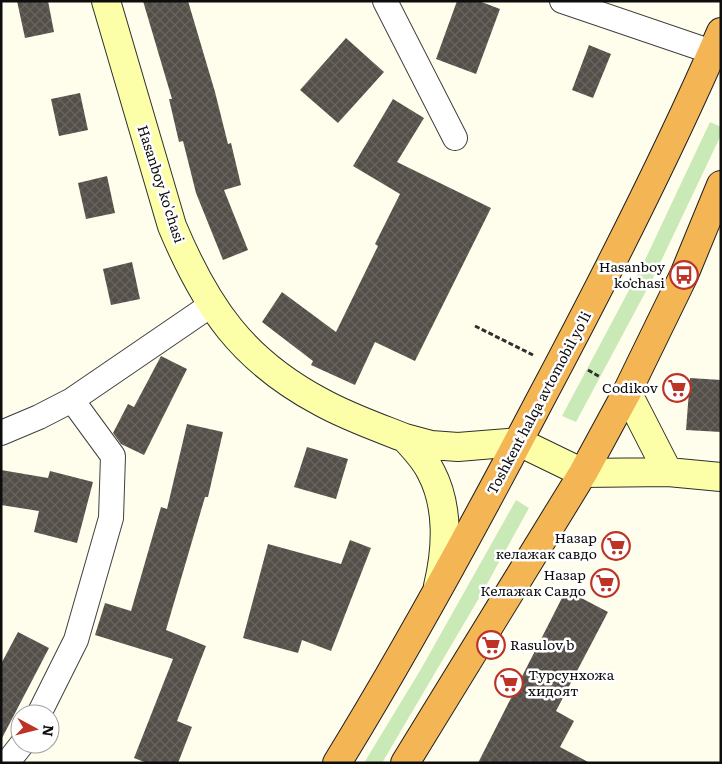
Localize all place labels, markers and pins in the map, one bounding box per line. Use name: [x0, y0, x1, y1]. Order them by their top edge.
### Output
place label: Hasanboy koʻchasi: [599, 256, 666, 292]
bus stop icon: Hasanboy koʻchasi: [669, 260, 699, 290]
supermarket icon: Codikov: [662, 373, 692, 403]
place label: Codikov: [602, 377, 659, 397]
place label: Назар келажак савдо: [496, 527, 597, 563]
supermarket icon: Назар келажак савдо: [601, 531, 631, 561]
place label: Назар Келажак Савдо: [480, 564, 586, 600]
supermarket icon: Назар Келажак Савдо: [590, 568, 620, 598]
supermarket icon: Rasulov b: [476, 630, 506, 660]
place label: Rasulov b: [510, 634, 575, 654]
place label: Турсунхожа хидоят: [528, 664, 615, 700]
supermarket icon: Турсунхожа хидоят: [494, 668, 524, 698]

